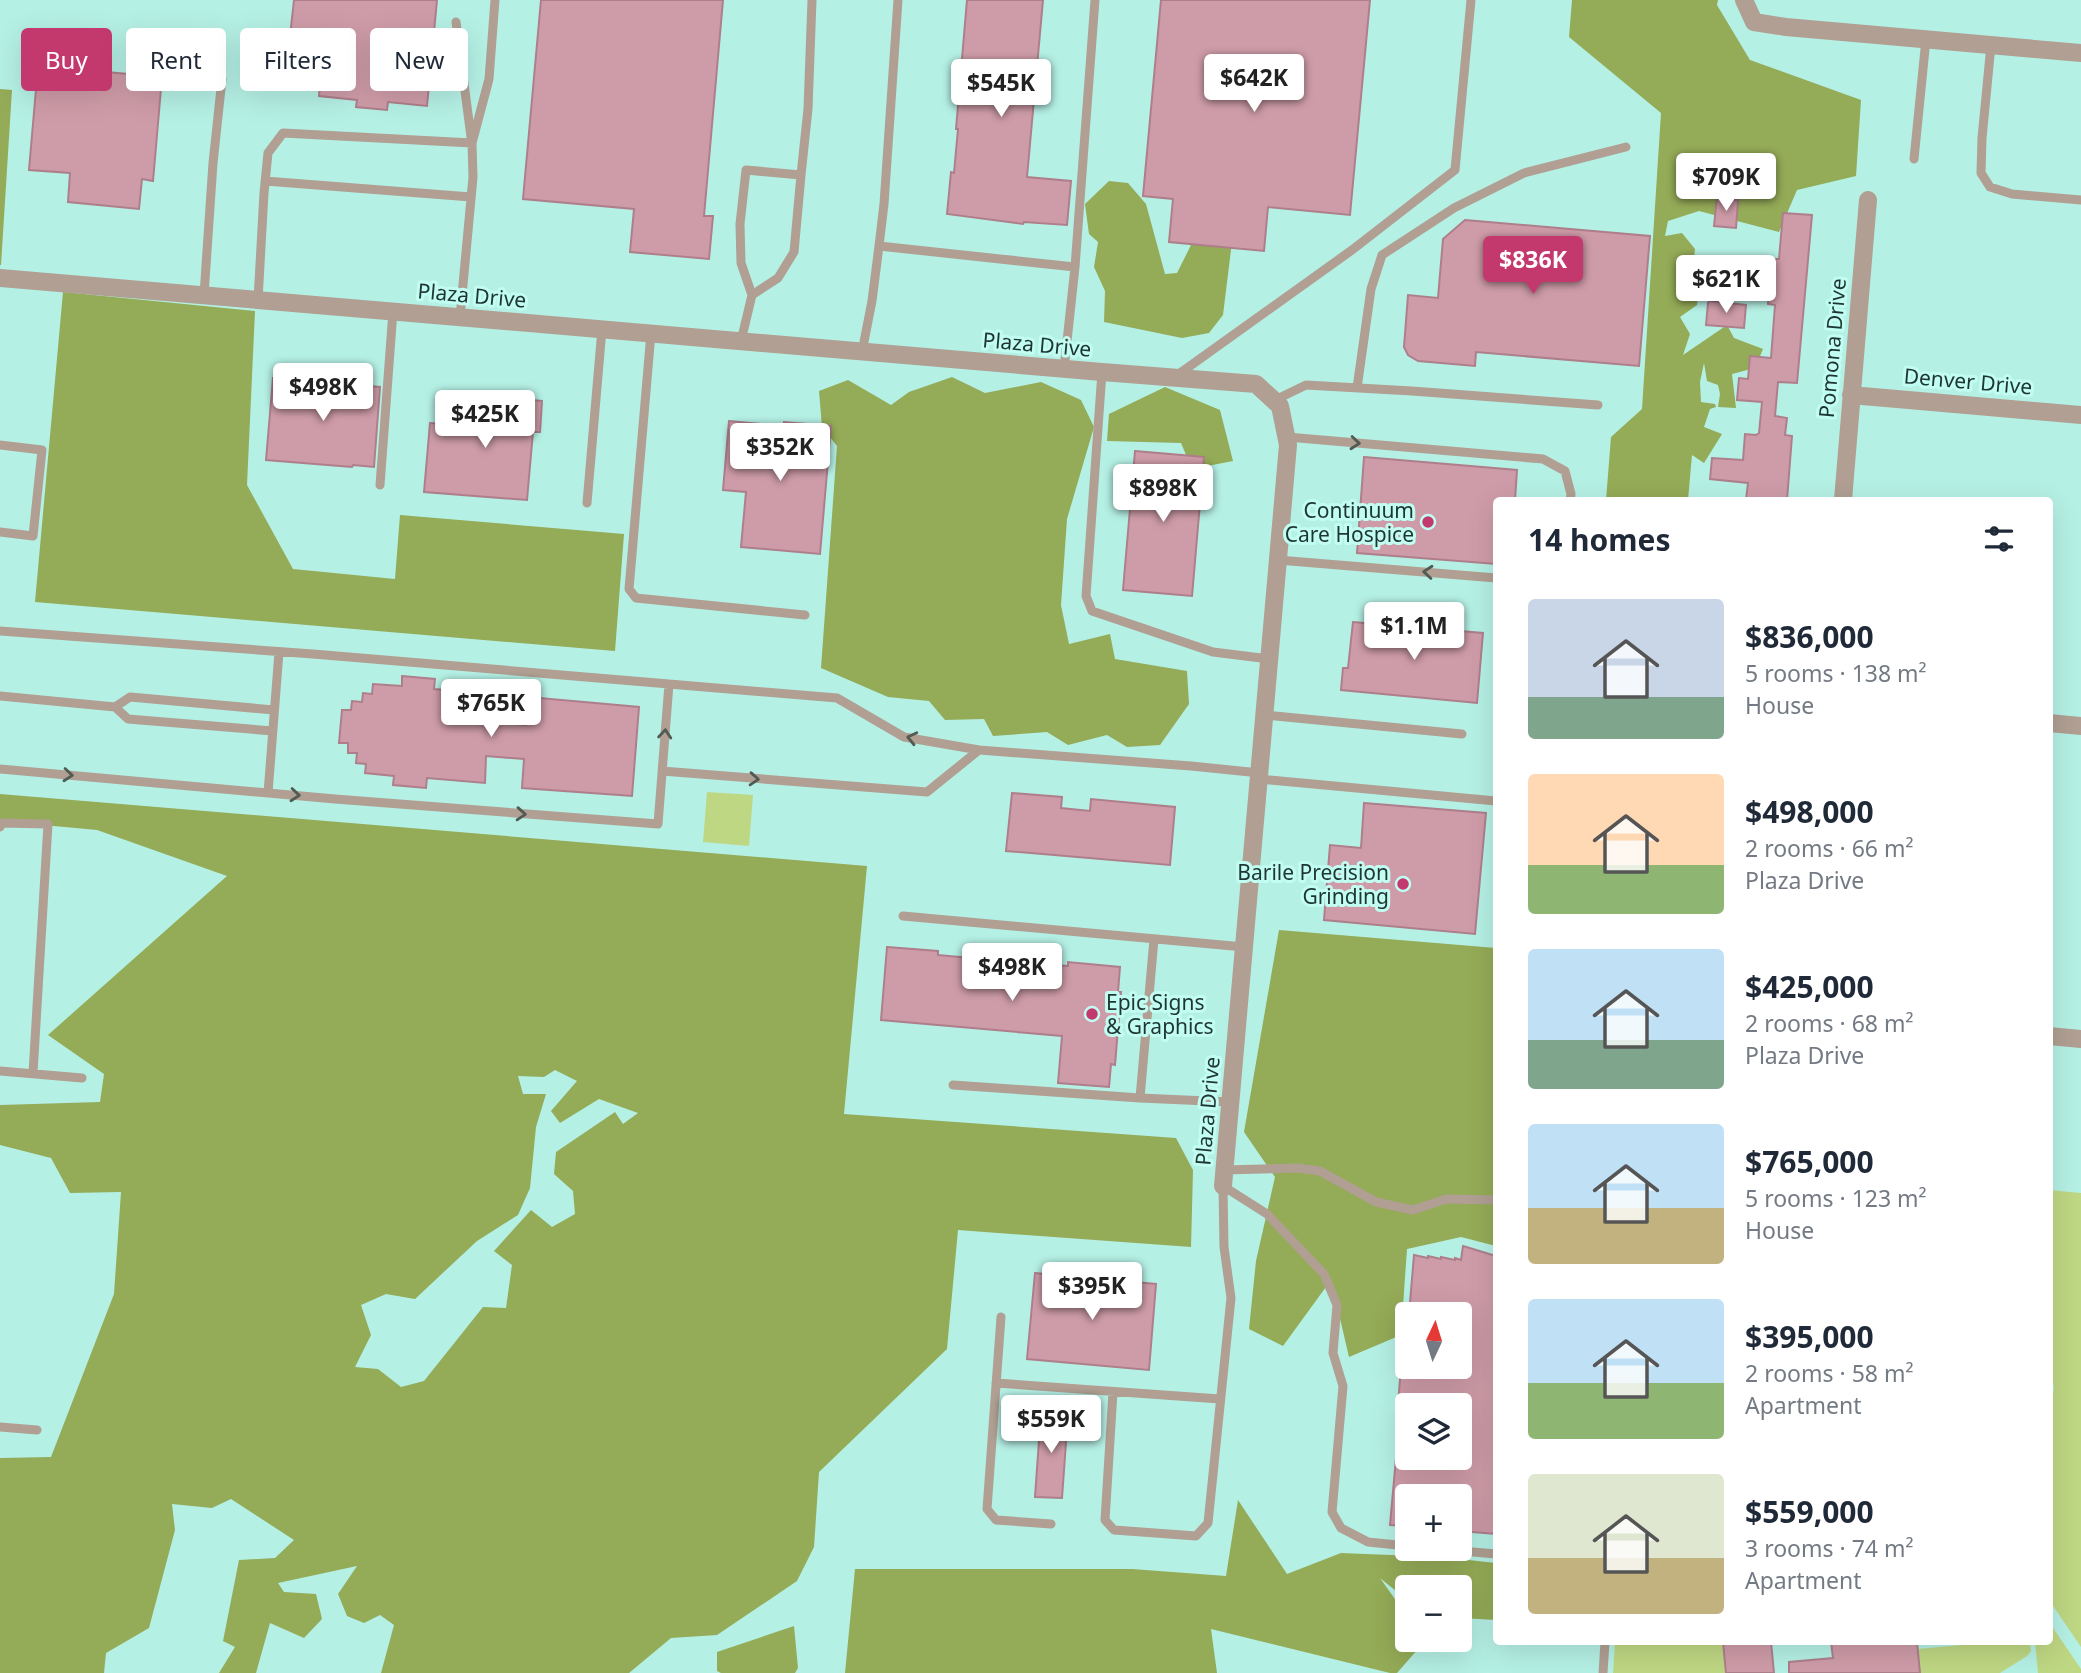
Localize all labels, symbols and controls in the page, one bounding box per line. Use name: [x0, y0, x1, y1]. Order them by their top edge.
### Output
chip: Buy: [21, 28, 112, 91]
chip: Rent: [126, 28, 226, 91]
chip: Filters: [240, 28, 356, 91]
chip: New: [370, 28, 468, 91]
pin: $642K: [1205, 54, 1303, 114]
pin: $545K: [952, 60, 1050, 119]
text: $642K: [1220, 61, 1288, 93]
text: $545K: [967, 66, 1035, 98]
pin: $709K: [1677, 154, 1775, 213]
text: $709K: [1692, 160, 1760, 192]
pin: $836K: [1484, 236, 1582, 296]
text: $836K: [1499, 243, 1567, 275]
pin: $621K: [1677, 256, 1775, 315]
text: $621K: [1692, 262, 1760, 294]
street label: Plaza Drive: [417, 276, 527, 314]
street label: Pomona Drive: [1812, 277, 1852, 419]
street label: Plaza Drive: [982, 325, 1092, 363]
street label: Denver Drive: [1903, 361, 2033, 401]
pin: $498K: [274, 364, 372, 423]
text: $498K: [289, 370, 357, 402]
pin: $425K: [436, 391, 534, 450]
text: $425K: [451, 397, 519, 429]
pin: $352K: [731, 424, 829, 483]
text: $352K: [746, 430, 814, 462]
one-way arrow: [1350, 435, 1361, 450]
pin: $898K: [1114, 464, 1212, 524]
text: $898K: [1129, 471, 1197, 503]
place label: Continuum Care Hospice: [1285, 496, 1414, 548]
marker: Continuum Care Hospice: [1420, 514, 1436, 530]
text: 14 homes: [1528, 519, 1671, 560]
icon: filters: [1980, 520, 2018, 558]
one-way arrow: [1422, 565, 1433, 580]
pin: $1.1M: [1365, 602, 1463, 662]
text: $1.1M: [1380, 609, 1448, 641]
text: $836,000: [1745, 616, 1874, 657]
icon: home: [1584, 627, 1668, 711]
text: 5 rooms · 138 m²: [1745, 657, 1927, 689]
pin: $765K: [442, 680, 540, 739]
text: $765K: [457, 686, 525, 718]
text: House: [1745, 689, 1814, 721]
one-way arrow: [657, 728, 672, 739]
one-way arrow: [906, 732, 918, 747]
one-way arrow: [63, 767, 74, 782]
one-way arrow: [749, 771, 760, 786]
one-way arrow: [289, 788, 300, 803]
text: $498,000: [1745, 791, 1874, 832]
icon: home: [1584, 802, 1668, 886]
one-way arrow: [516, 806, 527, 821]
text: 2 rooms · 66 m²: [1745, 832, 1914, 864]
place label: Barile Precision Grinding: [1237, 858, 1389, 910]
text: Plaza Drive: [1745, 864, 1864, 896]
marker: Barile Precision Grinding: [1395, 876, 1411, 892]
pin: $498K: [963, 944, 1061, 1003]
text: $498K: [978, 950, 1046, 982]
text: $425,000: [1745, 966, 1874, 1007]
icon: home: [1584, 977, 1668, 1061]
place label: Epic Signs & Graphics: [1106, 988, 1214, 1040]
marker: Epic Signs & Graphics: [1084, 1006, 1100, 1022]
text: 2 rooms · 68 m²: [1745, 1007, 1914, 1039]
text: Plaza Drive: [1745, 1039, 1864, 1071]
street label: Plaza Drive: [1188, 1056, 1226, 1166]
text: $765,000: [1745, 1141, 1874, 1182]
icon: home: [1584, 1152, 1668, 1236]
text: 5 rooms · 123 m²: [1745, 1182, 1927, 1214]
text: House: [1745, 1214, 1814, 1246]
pin: $395K: [1043, 1262, 1141, 1322]
text: $395K: [1058, 1269, 1126, 1301]
north arrow: [1395, 1302, 1472, 1379]
map controls: [1395, 1302, 1472, 1652]
text: $395,000: [1745, 1316, 1874, 1357]
icon: home: [1584, 1327, 1668, 1411]
text: 2 rooms · 58 m²: [1745, 1357, 1914, 1389]
text: Apartment: [1745, 1389, 1862, 1421]
button: layers: [1395, 1393, 1472, 1470]
pin: $559K: [1002, 1396, 1100, 1455]
text: $559K: [1017, 1402, 1085, 1434]
button: +: [1395, 1484, 1472, 1561]
text: $559,000: [1745, 1491, 1874, 1532]
icon: home: [1584, 1502, 1668, 1586]
text: 3 rooms · 74 m²: [1745, 1532, 1914, 1564]
text: Apartment: [1745, 1564, 1862, 1596]
button: −: [1395, 1575, 1472, 1652]

